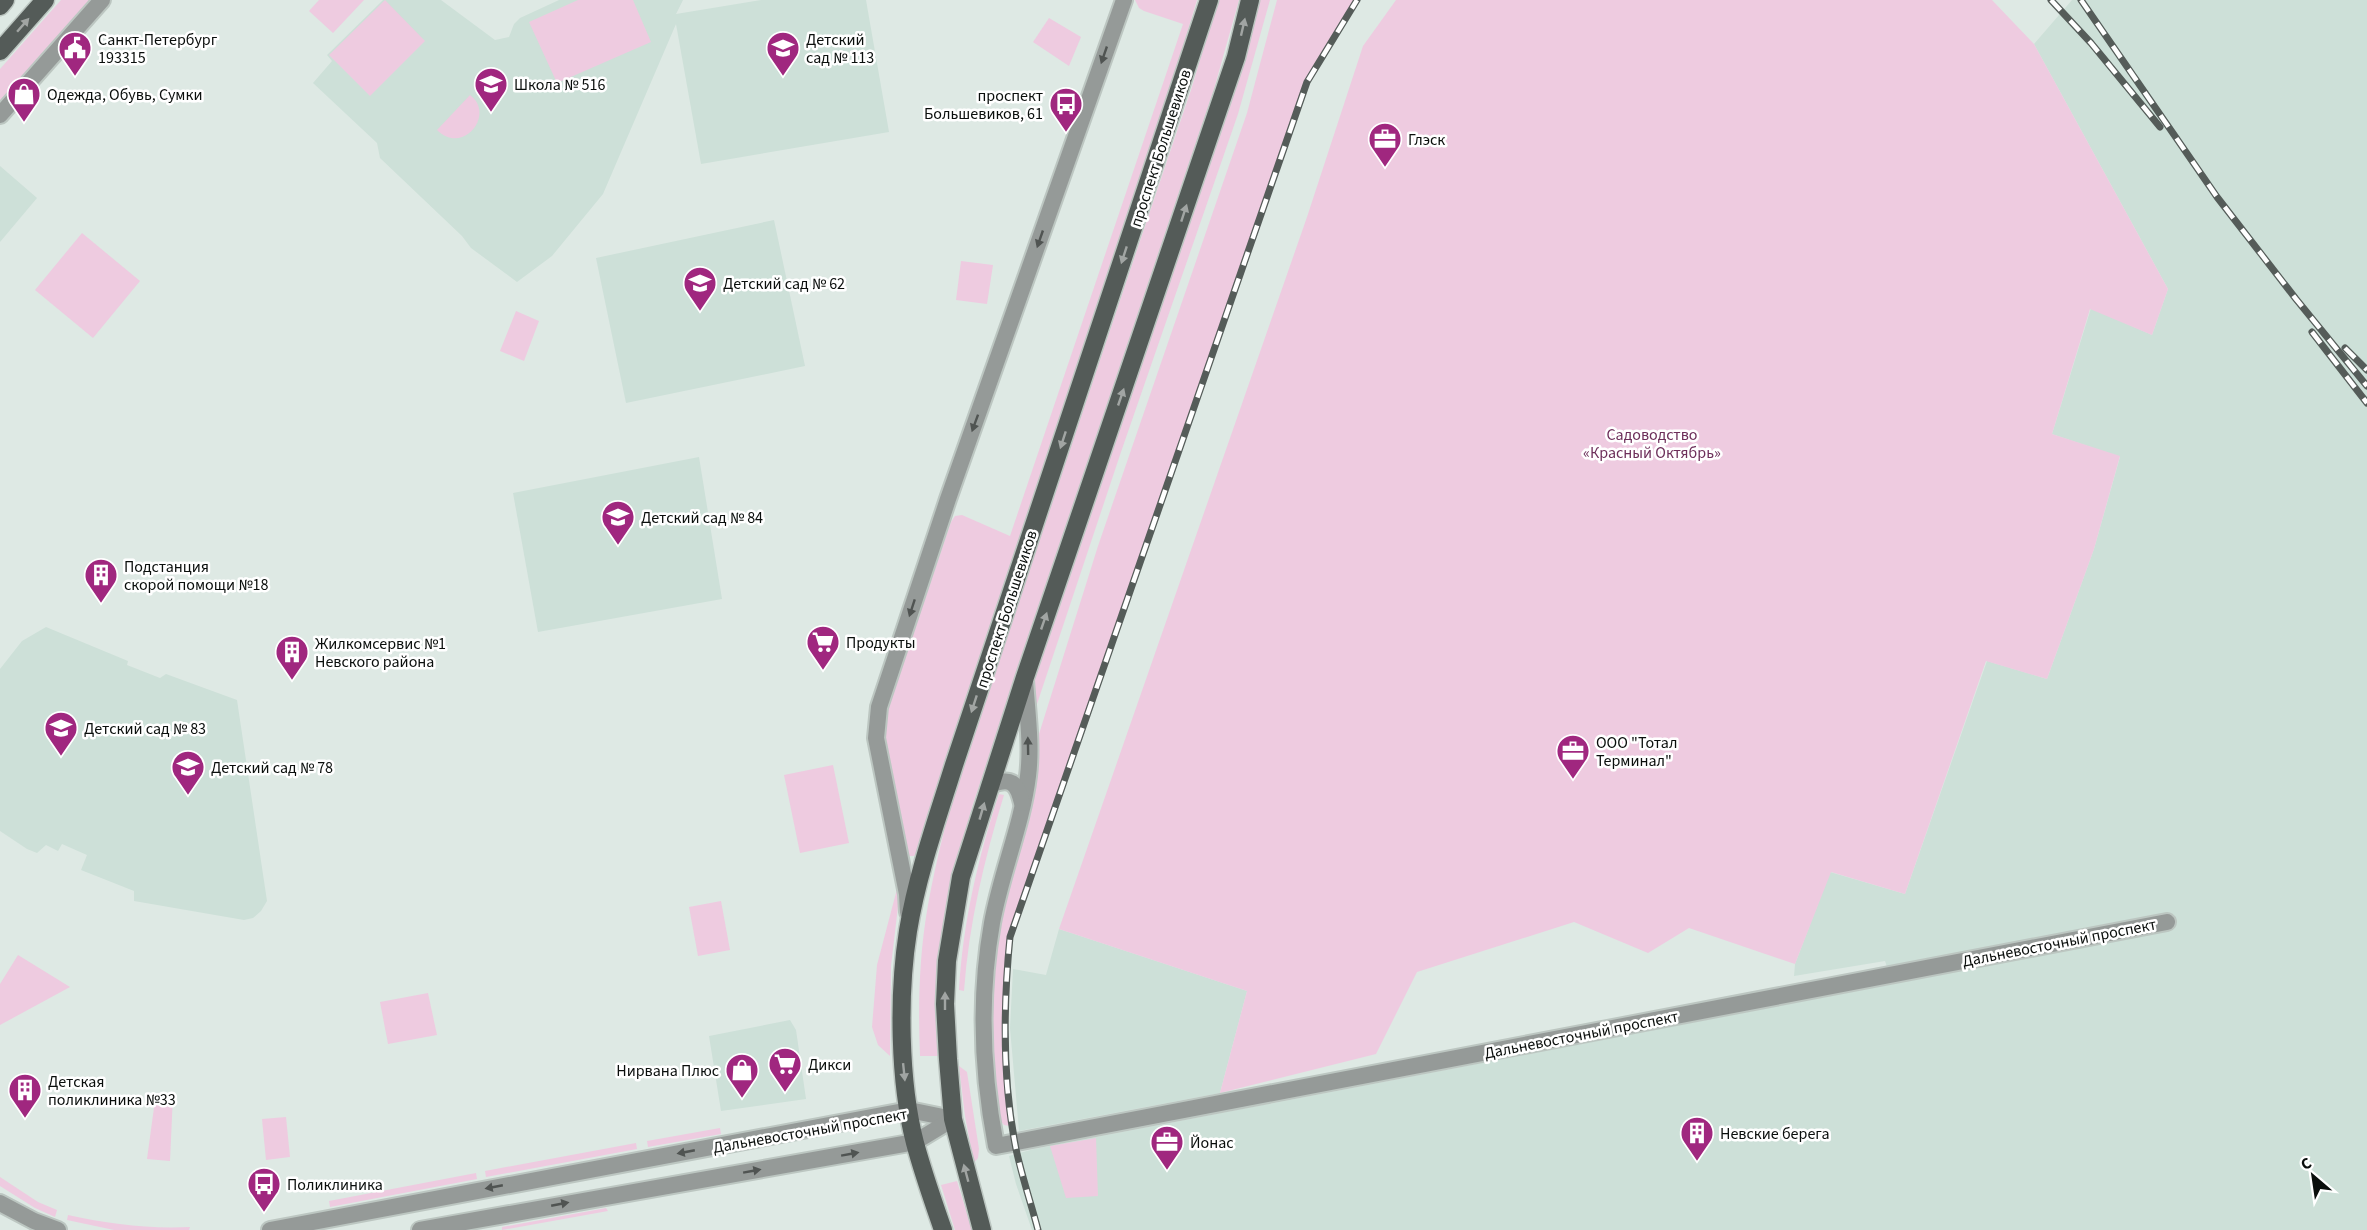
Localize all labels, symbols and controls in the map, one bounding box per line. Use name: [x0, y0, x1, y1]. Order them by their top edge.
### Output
one-way arrow: [16, 18, 30, 33]
one-way arrow: [1239, 18, 1249, 36]
place label: Санкт-Петербург 193315: [98, 29, 218, 69]
place label: Детский сад № 113: [806, 29, 874, 69]
public building icon: Санкт-Петербург 193315: [57, 30, 93, 77]
school or university icon: Детский сад № 113: [765, 30, 801, 77]
one-way arrow: [1099, 46, 1109, 64]
school or university icon: Школа № 516: [473, 66, 509, 113]
street label: проспект Большевиков: [1125, 67, 1197, 230]
place label: Школа № 516: [514, 74, 605, 96]
shop icon: Одежда, Обувь, Сумки: [6, 76, 42, 123]
place label: Одежда, Обувь, Сумки: [47, 84, 202, 106]
place label: проспект Большевиков, 61: [924, 85, 1043, 125]
bus stop icon: проспект Большевиков, 61: [1048, 86, 1084, 133]
office icon: Глэск: [1367, 121, 1403, 168]
place label: Глэск: [1408, 129, 1445, 151]
one-way arrow: [1180, 204, 1190, 222]
one-way arrow: [1035, 231, 1045, 249]
one-way arrow: [1119, 246, 1129, 264]
school or university icon: Детский сад № 62: [682, 265, 718, 312]
place label: Детский сад № 62: [723, 273, 845, 295]
one-way arrow: [1117, 388, 1127, 406]
one-way arrow: [969, 414, 979, 432]
park label: Садоводство «Красный Октябрь»: [1583, 424, 1721, 464]
one-way arrow: [1057, 431, 1067, 449]
school or university icon: Детский сад № 84: [600, 499, 636, 546]
place label: Детский сад № 84: [641, 507, 763, 529]
street label: проспект Большевиков: [971, 528, 1043, 691]
place label: Подстанция скорой помощи №18: [124, 556, 268, 596]
building icon: Подстанция скорой помощи №18: [83, 557, 119, 604]
one-way arrow: [906, 599, 916, 617]
one-way arrow: [1039, 612, 1049, 630]
supermarket icon: Продукты: [805, 624, 841, 671]
place label: Продукты: [846, 632, 916, 654]
place label: Жилкомсервис №1 Невского района: [315, 633, 446, 673]
building icon: Жилкомсервис №1 Невского района: [274, 634, 310, 681]
one-way arrow: [969, 695, 978, 713]
school or university icon: Детский сад № 83: [43, 710, 79, 757]
place label: Детский сад № 83: [84, 718, 206, 740]
place label: ООО "Тотал Терминал": [1596, 732, 1677, 772]
office icon: ООО "Тотал Терминал": [1555, 733, 1591, 780]
one-way arrow: [1023, 737, 1033, 756]
school or university icon: Детский сад № 78: [170, 749, 206, 796]
place label: Детский сад № 78: [211, 757, 333, 779]
one-way arrow: [978, 801, 987, 819]
street label: Дальневосточный проспект: [1960, 913, 2158, 973]
one-way arrow: [940, 992, 950, 1011]
street label: Дальневосточный проспект: [1482, 1005, 1680, 1065]
supermarket icon: Дикси: [767, 1046, 803, 1093]
shop icon: Нирвана Плюс: [724, 1052, 760, 1099]
place label: Дикси: [808, 1054, 851, 1076]
place label: Нирвана Плюс: [616, 1060, 719, 1082]
one-way arrow: [899, 1062, 909, 1081]
place label: Детская поликлиника №33: [48, 1071, 176, 1111]
building icon: Детская поликлиника №33: [7, 1072, 43, 1119]
street label: Дальневосточный проспект: [711, 1103, 909, 1159]
building icon: Невские берега: [1679, 1115, 1715, 1162]
place label: Невские берега: [1720, 1123, 1829, 1145]
office icon: Йонас: [1149, 1124, 1185, 1171]
place label: Йонас: [1190, 1132, 1234, 1154]
north arrow: [2283, 1146, 2343, 1206]
one-way arrow: [676, 1148, 695, 1157]
one-way arrow: [841, 1149, 860, 1158]
text: С: [2297, 1152, 2316, 1176]
one-way arrow: [961, 1164, 971, 1183]
bus stop icon: Поликлиника: [246, 1166, 282, 1213]
one-way arrow: [743, 1166, 762, 1175]
place label: Поликлиника: [287, 1174, 383, 1196]
one-way arrow: [485, 1183, 504, 1192]
one-way arrow: [551, 1199, 570, 1208]

